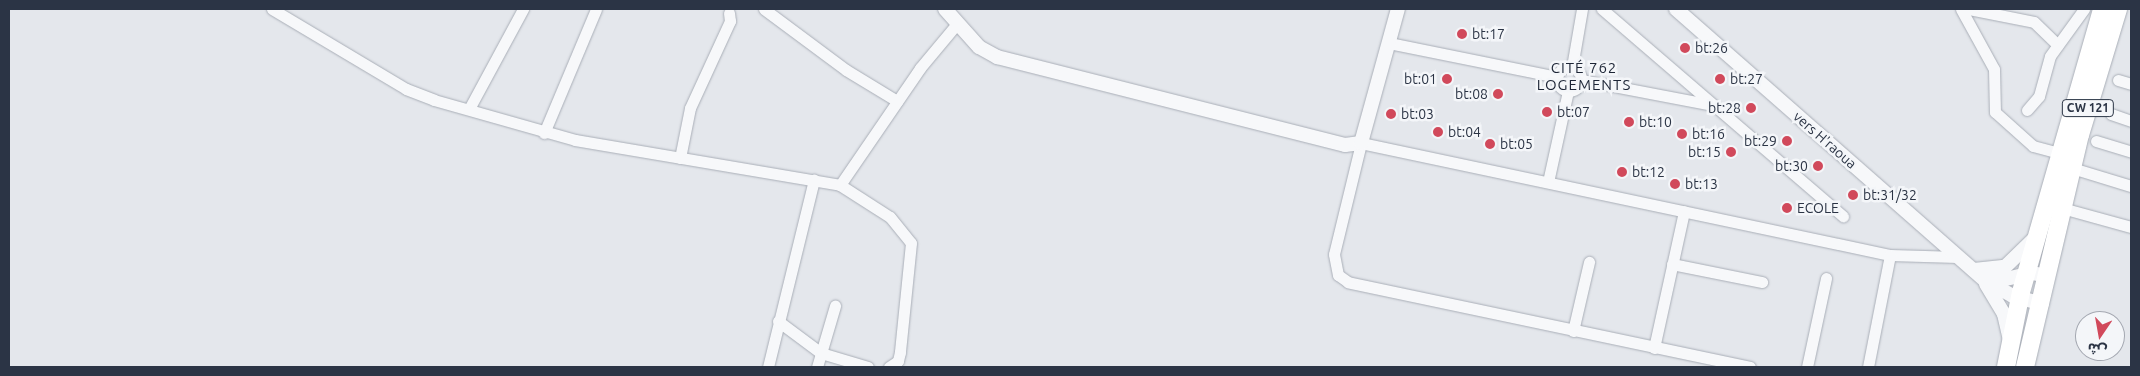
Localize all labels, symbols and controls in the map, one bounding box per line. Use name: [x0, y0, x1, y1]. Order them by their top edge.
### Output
place label: bt:17: [1472, 26, 1505, 42]
marker: bt:17: [1456, 28, 1468, 40]
place label: bt:26: [1695, 40, 1728, 56]
marker: bt:26: [1679, 42, 1691, 54]
district label: CITÉ 762 LOGEMENTS: [1536, 58, 1632, 93]
place label: bt:01: [1404, 71, 1437, 87]
place label: bt:27: [1730, 71, 1763, 87]
marker: bt:01: [1441, 73, 1453, 85]
marker: bt:27: [1714, 73, 1726, 85]
place label: bt:08: [1455, 86, 1488, 102]
marker: bt:08: [1492, 88, 1504, 100]
road number: CW 121: [2062, 99, 2114, 118]
place label: bt:28: [1708, 100, 1741, 116]
marker: bt:28: [1745, 102, 1757, 114]
place label: bt:07: [1557, 104, 1590, 120]
place label: bt:03: [1401, 106, 1434, 122]
marker: bt:07: [1541, 106, 1553, 118]
marker: bt:03: [1385, 108, 1397, 120]
street label: vers H'raoua: [1790, 108, 1860, 172]
place label: bt:10: [1639, 114, 1672, 130]
marker: bt:10: [1623, 116, 1635, 128]
place label: bt:04: [1448, 124, 1481, 140]
marker: bt:04: [1432, 126, 1444, 138]
place label: bt:16: [1692, 126, 1725, 142]
marker: bt:16: [1676, 128, 1688, 140]
place label: bt:29: [1744, 133, 1777, 149]
marker: bt:29: [1781, 135, 1793, 147]
place label: bt:05: [1500, 136, 1533, 152]
marker: bt:05: [1484, 138, 1496, 150]
place label: bt:15: [1688, 144, 1721, 160]
marker: bt:15: [1725, 146, 1737, 158]
place label: bt:30: [1775, 158, 1808, 174]
marker: bt:30: [1812, 160, 1824, 172]
place label: bt:12: [1632, 164, 1665, 180]
marker: bt:12: [1616, 166, 1628, 178]
place label: bt:13: [1685, 176, 1718, 192]
marker: bt:13: [1669, 178, 1681, 190]
place label: bt:31/32: [1863, 187, 1917, 203]
marker: bt:31/32: [1847, 189, 1859, 201]
place label: ECOLE: [1797, 200, 1839, 216]
marker: ECOLE: [1781, 202, 1793, 214]
north arrow: [2075, 311, 2125, 361]
text: ش: [2086, 340, 2108, 360]

